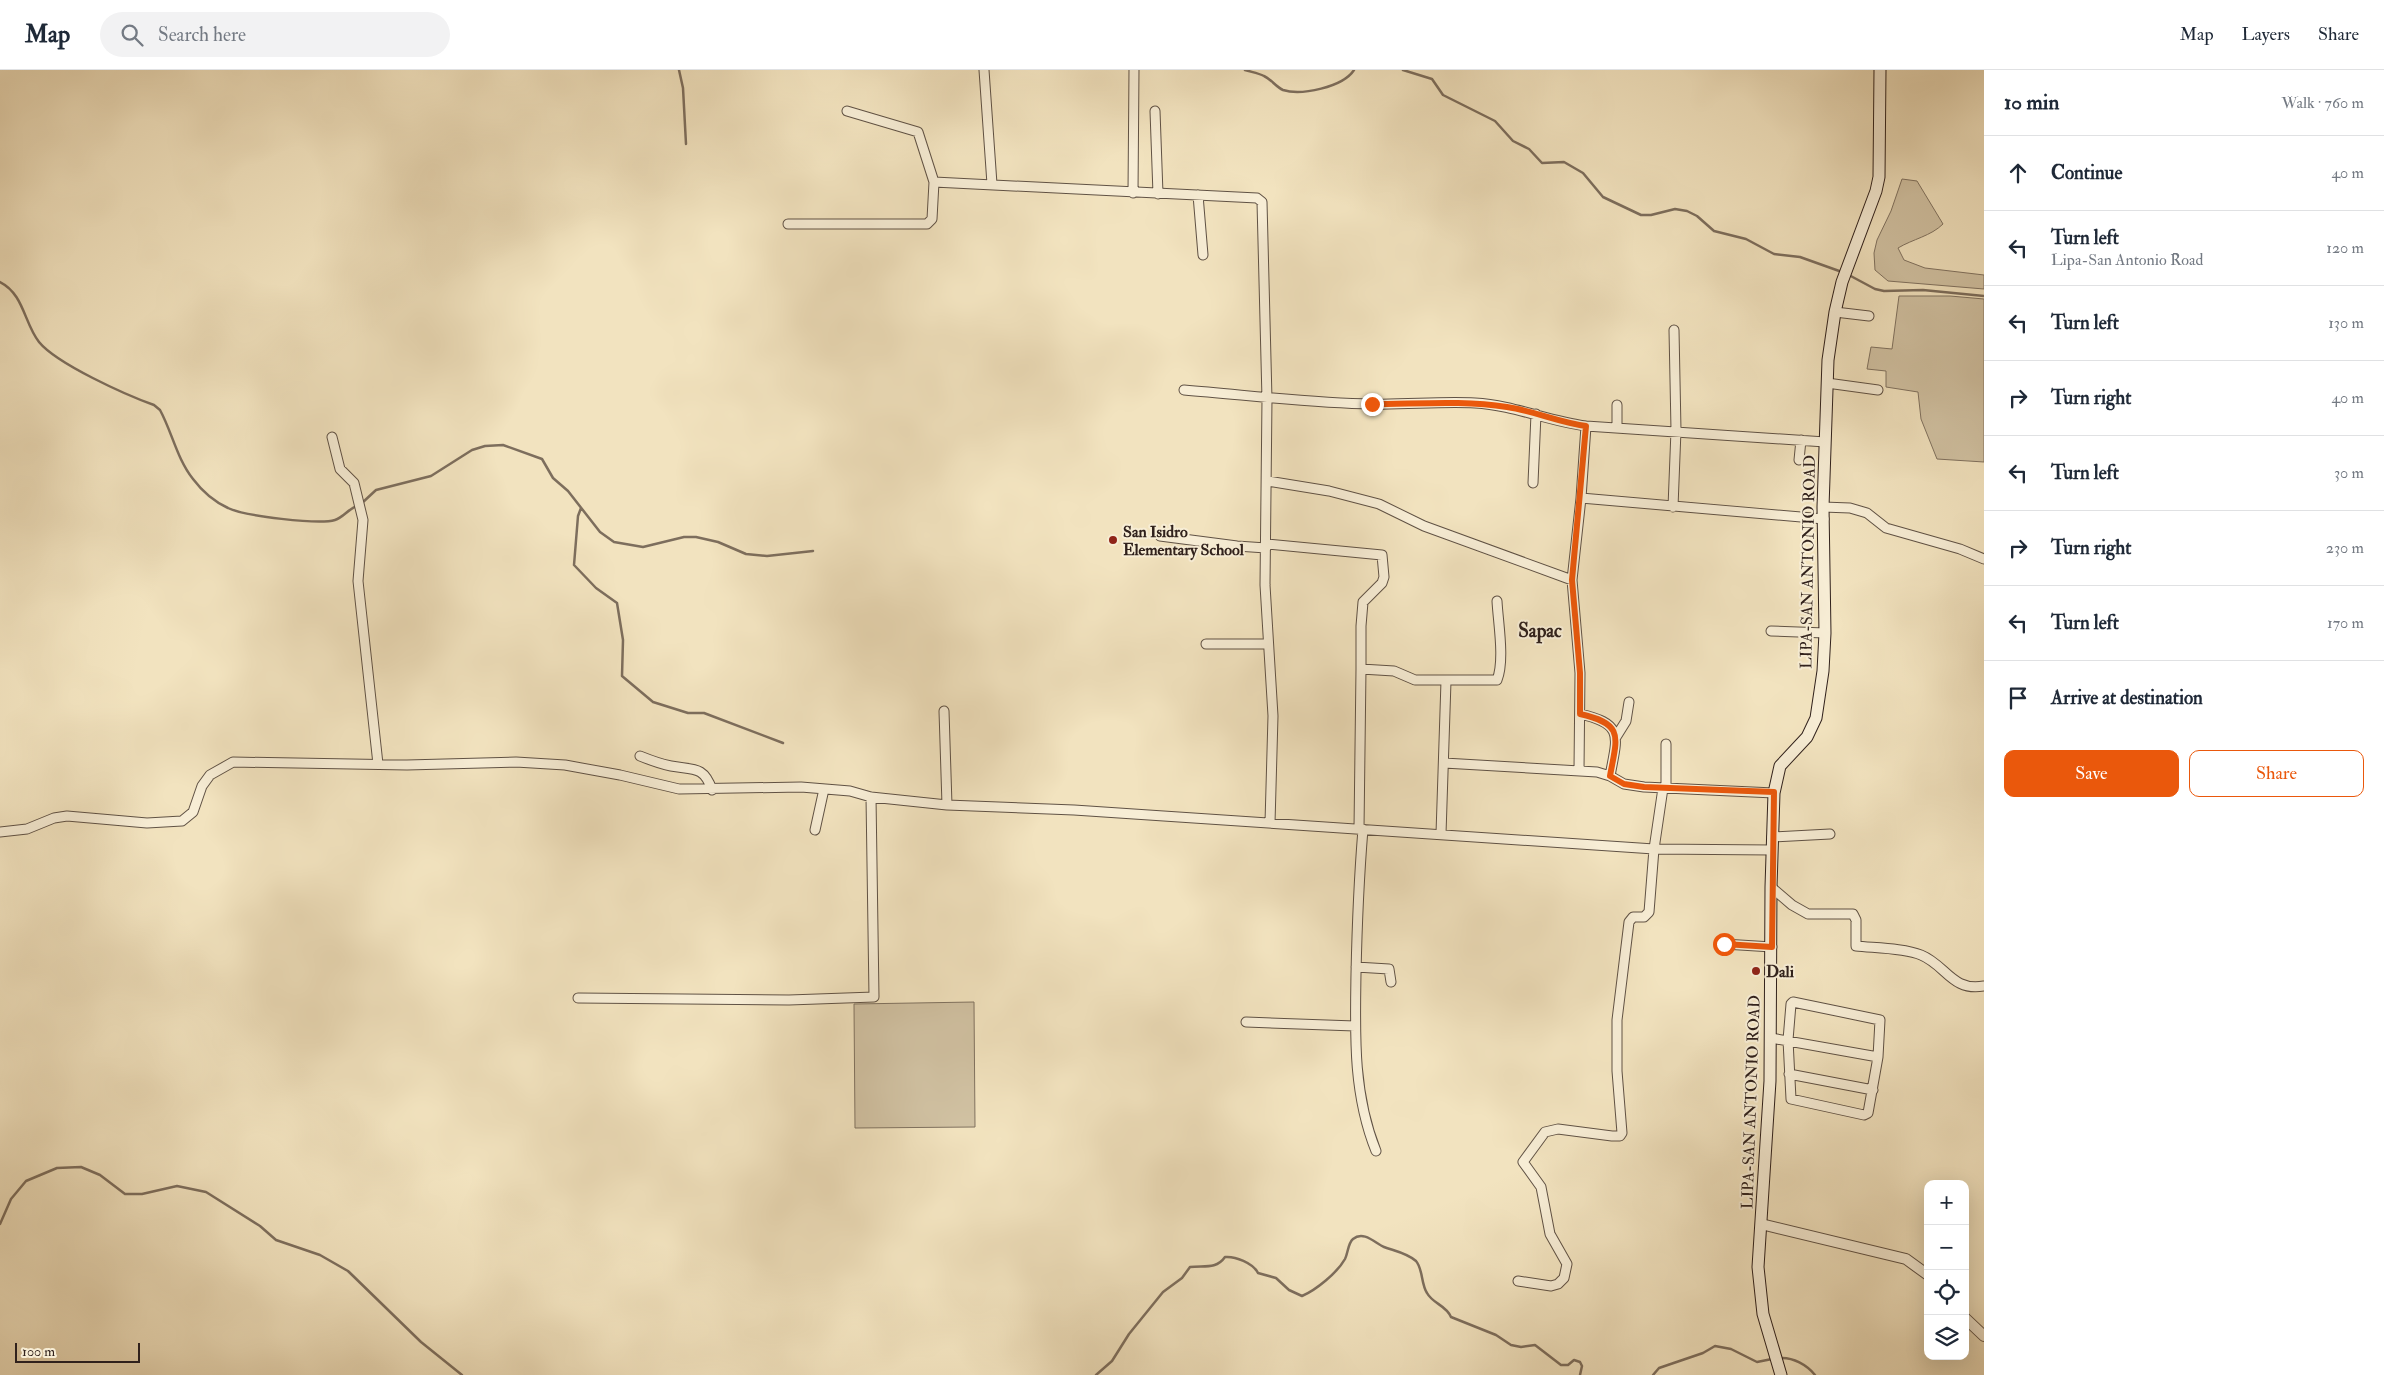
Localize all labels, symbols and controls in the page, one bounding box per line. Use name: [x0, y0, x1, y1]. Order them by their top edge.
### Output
search box: [100, 12, 450, 57]
text: Map: [25, 19, 70, 50]
icon: search: [118, 21, 146, 49]
text: Search here: [158, 23, 246, 47]
text: Map: [2180, 23, 2214, 46]
text: Layers: [2242, 23, 2290, 46]
text: Share: [2318, 23, 2359, 46]
text: 10 min: [2004, 89, 2059, 116]
text: Walk · 760 m: [2282, 93, 2364, 113]
icon: ahead: [2004, 159, 2032, 187]
text: Continue: [2051, 161, 2122, 185]
text: 40 m: [2331, 163, 2364, 183]
text: Turn left: [2051, 226, 2119, 250]
icon: left: [2004, 234, 2032, 262]
text: 120 m: [2326, 238, 2364, 258]
text: Lipa-San Antonio Road: [2051, 250, 2203, 270]
icon: left: [2004, 309, 2032, 337]
text: Turn left: [2051, 311, 2119, 335]
text: 130 m: [2328, 313, 2364, 333]
icon: right: [2004, 384, 2032, 412]
text: Turn right: [2051, 386, 2131, 410]
text: 40 m: [2331, 388, 2364, 408]
route end: [1361, 393, 1384, 416]
street label: LIPA-SAN ANTONIO ROAD: [1796, 455, 1820, 669]
icon: left: [2004, 459, 2032, 487]
text: Turn left: [2051, 461, 2119, 485]
text: 30 m: [2334, 463, 2364, 483]
place label: San Isidro Elementary School: [1123, 522, 1245, 561]
marker: San Isidro Elementary School: [1107, 534, 1119, 546]
icon: right: [2004, 534, 2032, 562]
text: Turn right: [2051, 536, 2131, 560]
text: 230 m: [2326, 538, 2364, 558]
icon: left: [2004, 609, 2032, 637]
text: Turn left: [2051, 611, 2119, 635]
text: 170 m: [2327, 613, 2364, 633]
district label: Sapac: [1518, 619, 1562, 644]
icon: arrive: [2004, 684, 2032, 712]
text: Arrive at destination: [2051, 686, 2203, 710]
button: Save: [2004, 750, 2179, 797]
button: Share: [2189, 750, 2364, 797]
route start: [1713, 933, 1736, 956]
place label: Dali: [1766, 962, 1795, 982]
marker: Dali: [1750, 965, 1762, 977]
street label: LIPA-SAN ANTONIO ROAD: [1737, 995, 1765, 1209]
map controls: [1924, 1180, 1969, 1360]
button: +: [1924, 1180, 1969, 1225]
button: −: [1924, 1225, 1969, 1270]
button: locate: [1924, 1270, 1969, 1315]
button: layers: [1924, 1315, 1969, 1360]
scale bar: [15, 1340, 140, 1363]
text: 100 m: [22, 1343, 55, 1360]

